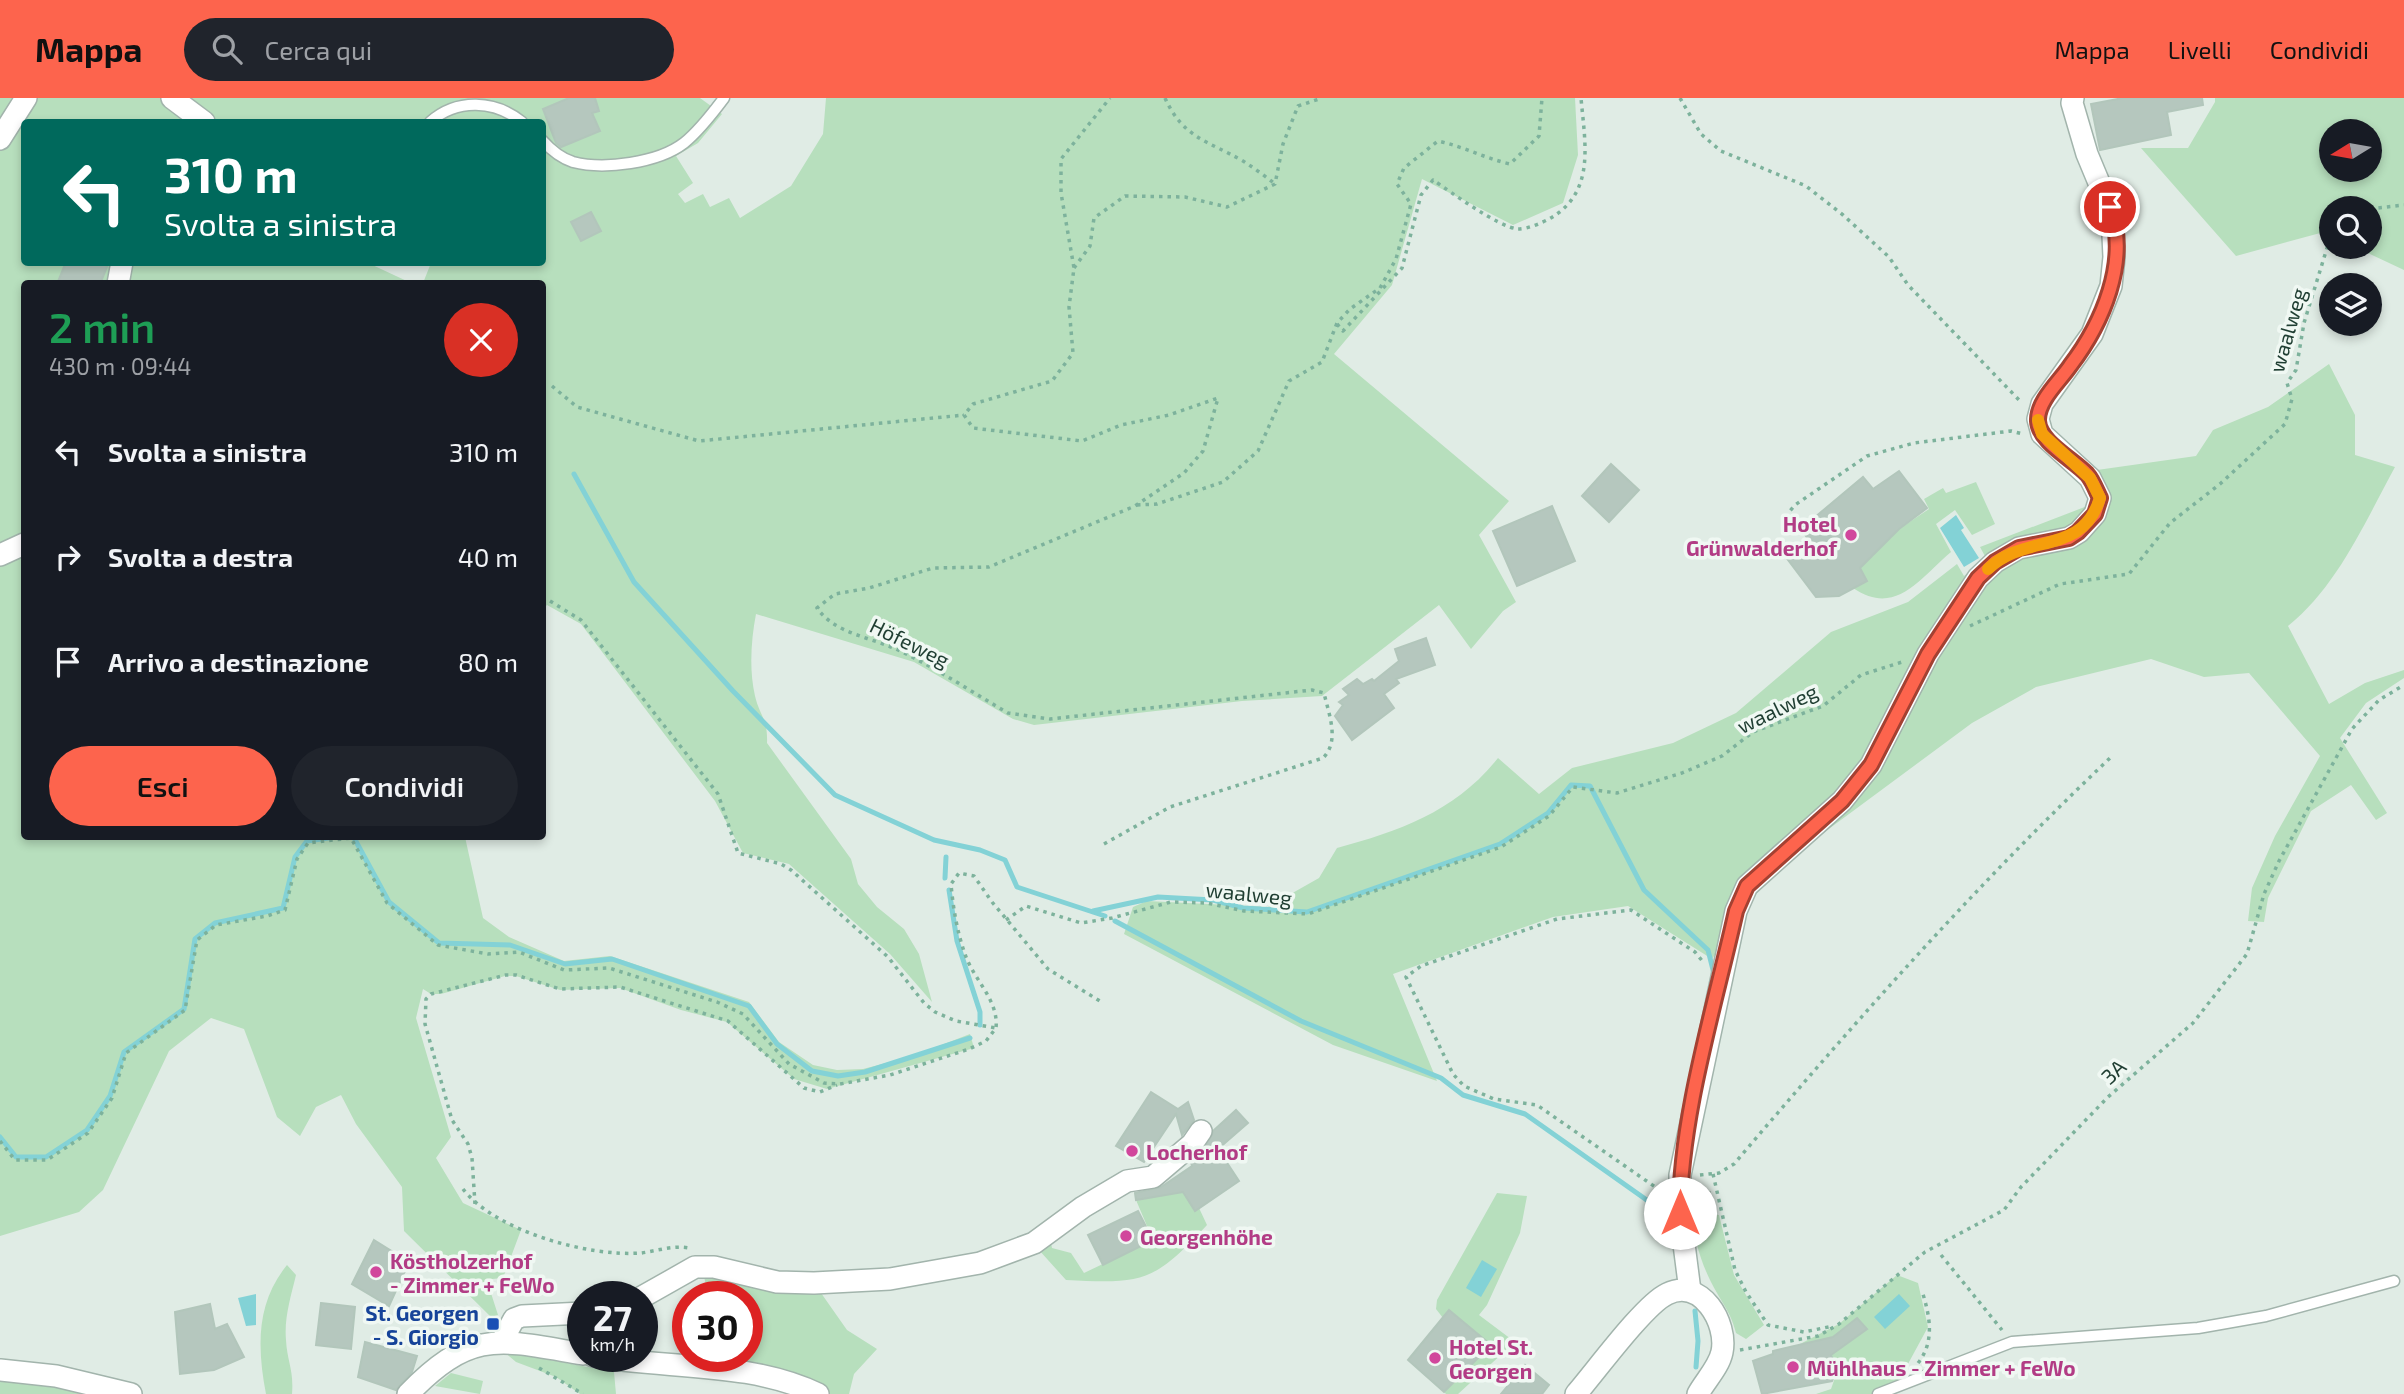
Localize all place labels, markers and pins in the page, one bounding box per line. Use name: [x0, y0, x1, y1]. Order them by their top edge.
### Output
pin: [2080, 177, 2140, 237]
place label: Hotel Grünwalderhof: [1686, 511, 1838, 560]
marker: Hotel Grünwalderhof: [1843, 527, 1859, 543]
place label: Locherhof: [1146, 1139, 1248, 1164]
marker: Locherhof: [1124, 1143, 1140, 1159]
place label: Georgenhöhe: [1140, 1224, 1273, 1249]
marker: Georgenhöhe: [1118, 1228, 1134, 1244]
place label: Köstholzerhof - Zimmer + FeWo: [390, 1248, 555, 1297]
marker: Köstholzerhof - Zimmer + FeWo: [368, 1264, 384, 1280]
place label: St. Georgen - S. Giorgio: [365, 1300, 479, 1349]
marker: St. Georgen - S. Giorgio: [485, 1316, 501, 1332]
place label: Hotel St. Georgen: [1449, 1334, 1533, 1383]
marker: Hotel St. Georgen: [1427, 1350, 1443, 1366]
place label: Mühlhaus - Zimmer + FeWo: [1807, 1355, 2076, 1380]
marker: Mühlhaus - Zimmer + FeWo: [1785, 1359, 1801, 1375]

